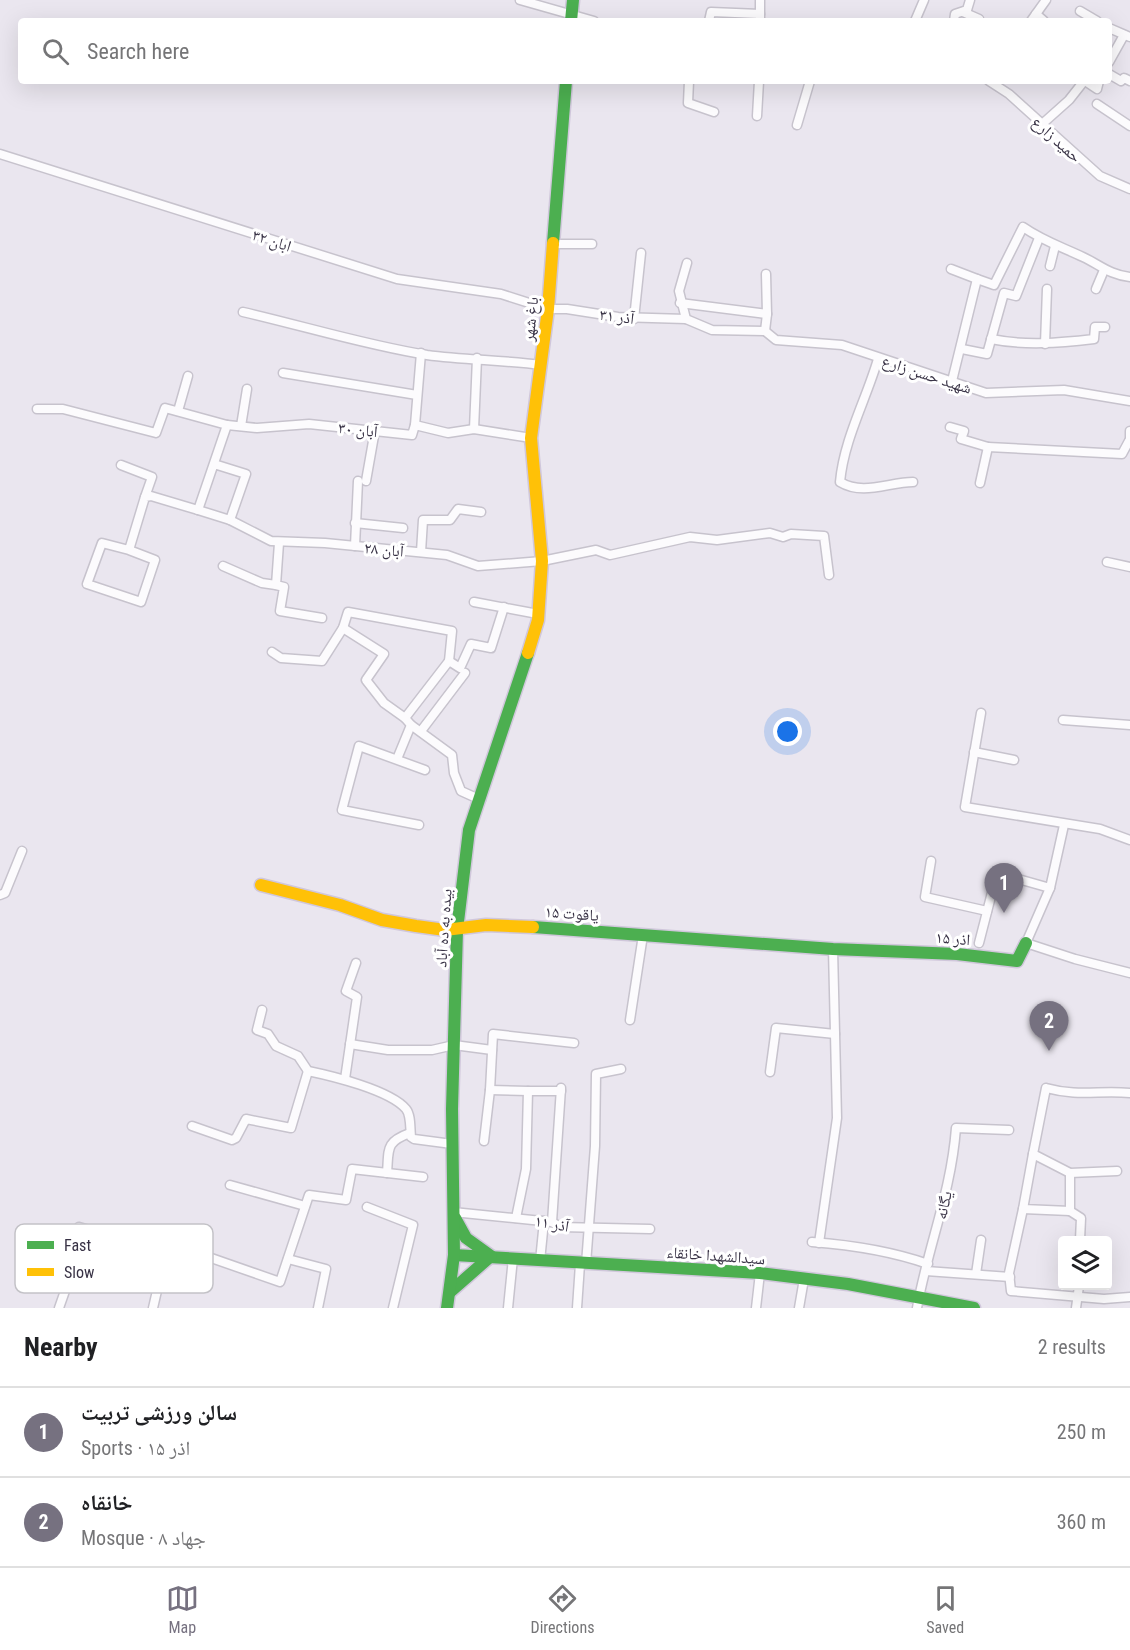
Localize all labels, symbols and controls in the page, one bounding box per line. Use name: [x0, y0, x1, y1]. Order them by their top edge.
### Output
search box: [18, 18, 1112, 84]
icon: search: [39, 35, 72, 68]
text: Search here: [87, 39, 189, 64]
street label: حمید زارع: [1027, 112, 1085, 167]
street label: ابان ۳۲: [250, 225, 294, 257]
street label: باغ شهر: [519, 296, 543, 343]
street label: آذر ۳۱: [599, 305, 636, 328]
street label: شهید حسن زارع: [879, 351, 974, 399]
street label: آبان ۳۰: [337, 418, 380, 442]
street label: آبان ۲۸: [363, 538, 405, 562]
your location: [773, 717, 802, 746]
pin: 1: [984, 864, 1024, 913]
street label: بیده به ده آباد: [431, 888, 456, 968]
street label: یاقوت ۱۵: [544, 902, 600, 925]
street label: اذر ۱۵: [935, 928, 971, 949]
pin: 2: [1030, 1002, 1068, 1051]
street label: یگانه: [931, 1189, 956, 1221]
street label: آذر ۱۱: [533, 1211, 572, 1236]
legend: [15, 1224, 213, 1293]
text: Fast: [64, 1236, 91, 1255]
map controls: [1058, 1236, 1112, 1290]
button: layers: [1058, 1236, 1112, 1290]
street label: سیدالشهدا خانقاء: [666, 1243, 766, 1268]
text: Slow: [64, 1263, 94, 1282]
text: Nearby: [24, 1332, 98, 1362]
text: 2 results: [1038, 1335, 1106, 1359]
text: سالن ورزشی تربیت: [81, 1400, 237, 1425]
text: 1: [38, 1420, 49, 1444]
text: 250 m: [1057, 1420, 1106, 1444]
text: Sports · اذر ۱۵: [81, 1436, 190, 1460]
text: خانقاه: [81, 1490, 132, 1515]
text: 2: [38, 1510, 49, 1534]
text: 360 m: [1057, 1510, 1106, 1534]
text: Mosque · جهاد ۸: [81, 1526, 206, 1550]
tab: Map: [166, 1582, 199, 1637]
tab: Directions: [531, 1582, 594, 1637]
tab: Saved: [926, 1582, 964, 1637]

